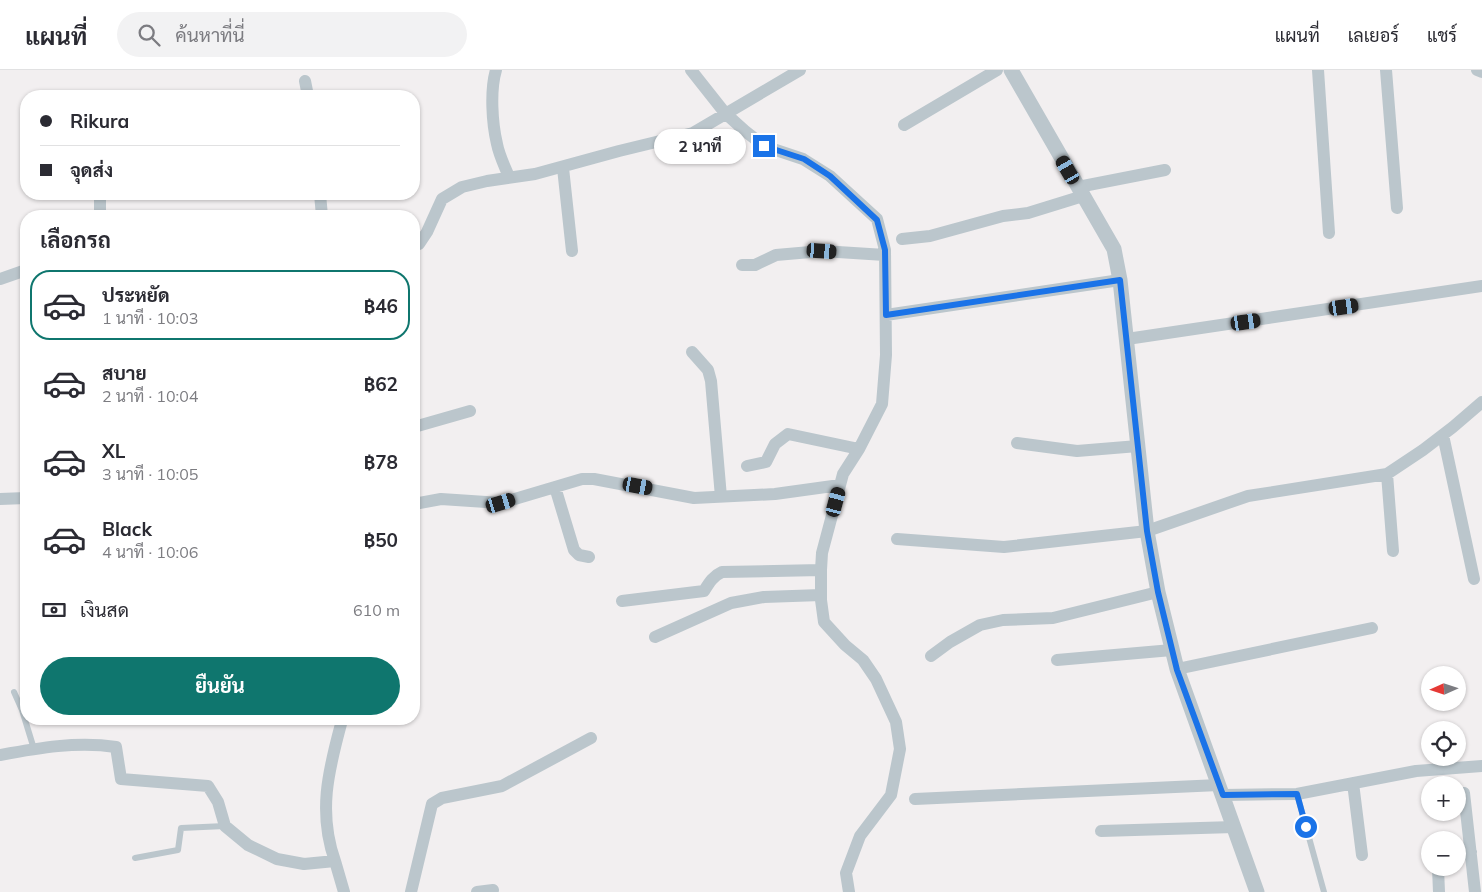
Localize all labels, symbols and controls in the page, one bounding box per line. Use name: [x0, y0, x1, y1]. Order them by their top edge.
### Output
search box: [117, 12, 467, 57]
text: แผนที่: [25, 21, 87, 51]
icon: search: [135, 21, 163, 49]
text: ค้นหาที่นี่: [175, 23, 245, 47]
text: แผนที่: [1275, 24, 1320, 47]
text: เลเยอร์: [1348, 24, 1399, 47]
text: แชร์: [1427, 24, 1457, 47]
text: Rikura: [70, 109, 129, 133]
callout: 2 นาที: [654, 128, 746, 164]
route end: [753, 135, 775, 157]
text: 2 นาที: [678, 136, 722, 156]
car: [1054, 153, 1081, 187]
text: จุดส่ง: [70, 158, 113, 182]
text: เลือกรถ: [40, 226, 111, 254]
car: [806, 242, 837, 260]
icon: car: [42, 283, 87, 328]
text: ประหยัด: [102, 283, 170, 307]
text: ฿46: [364, 294, 398, 318]
car: [1328, 297, 1359, 317]
text: 1 นาที · 10:03: [102, 308, 198, 328]
car: [1230, 312, 1261, 332]
icon: car: [42, 361, 87, 406]
text: สบาย: [102, 361, 147, 385]
text: ฿62: [364, 372, 398, 396]
text: 2 นาที · 10:04: [102, 386, 198, 406]
icon: car: [42, 439, 87, 484]
text: XL: [102, 439, 125, 463]
text: ฿78: [364, 450, 398, 474]
text: 3 นาที · 10:05: [102, 464, 198, 484]
car: [621, 476, 654, 496]
car: [824, 486, 847, 518]
car: [484, 491, 517, 515]
icon: car: [42, 517, 87, 562]
text: Black: [102, 517, 152, 541]
text: ฿50: [364, 528, 398, 552]
text: 4 นาที · 10:06: [102, 542, 198, 562]
icon: cash: [40, 596, 68, 624]
text: เงินสด: [80, 598, 129, 622]
text: 610 m: [353, 600, 400, 620]
button: ยืนยัน: [40, 657, 400, 715]
north arrow: [1421, 666, 1466, 711]
map controls: [1421, 666, 1466, 876]
button: locate: [1421, 721, 1466, 766]
button: +: [1421, 776, 1466, 821]
route start: [1295, 816, 1317, 838]
button: −: [1421, 831, 1466, 876]

